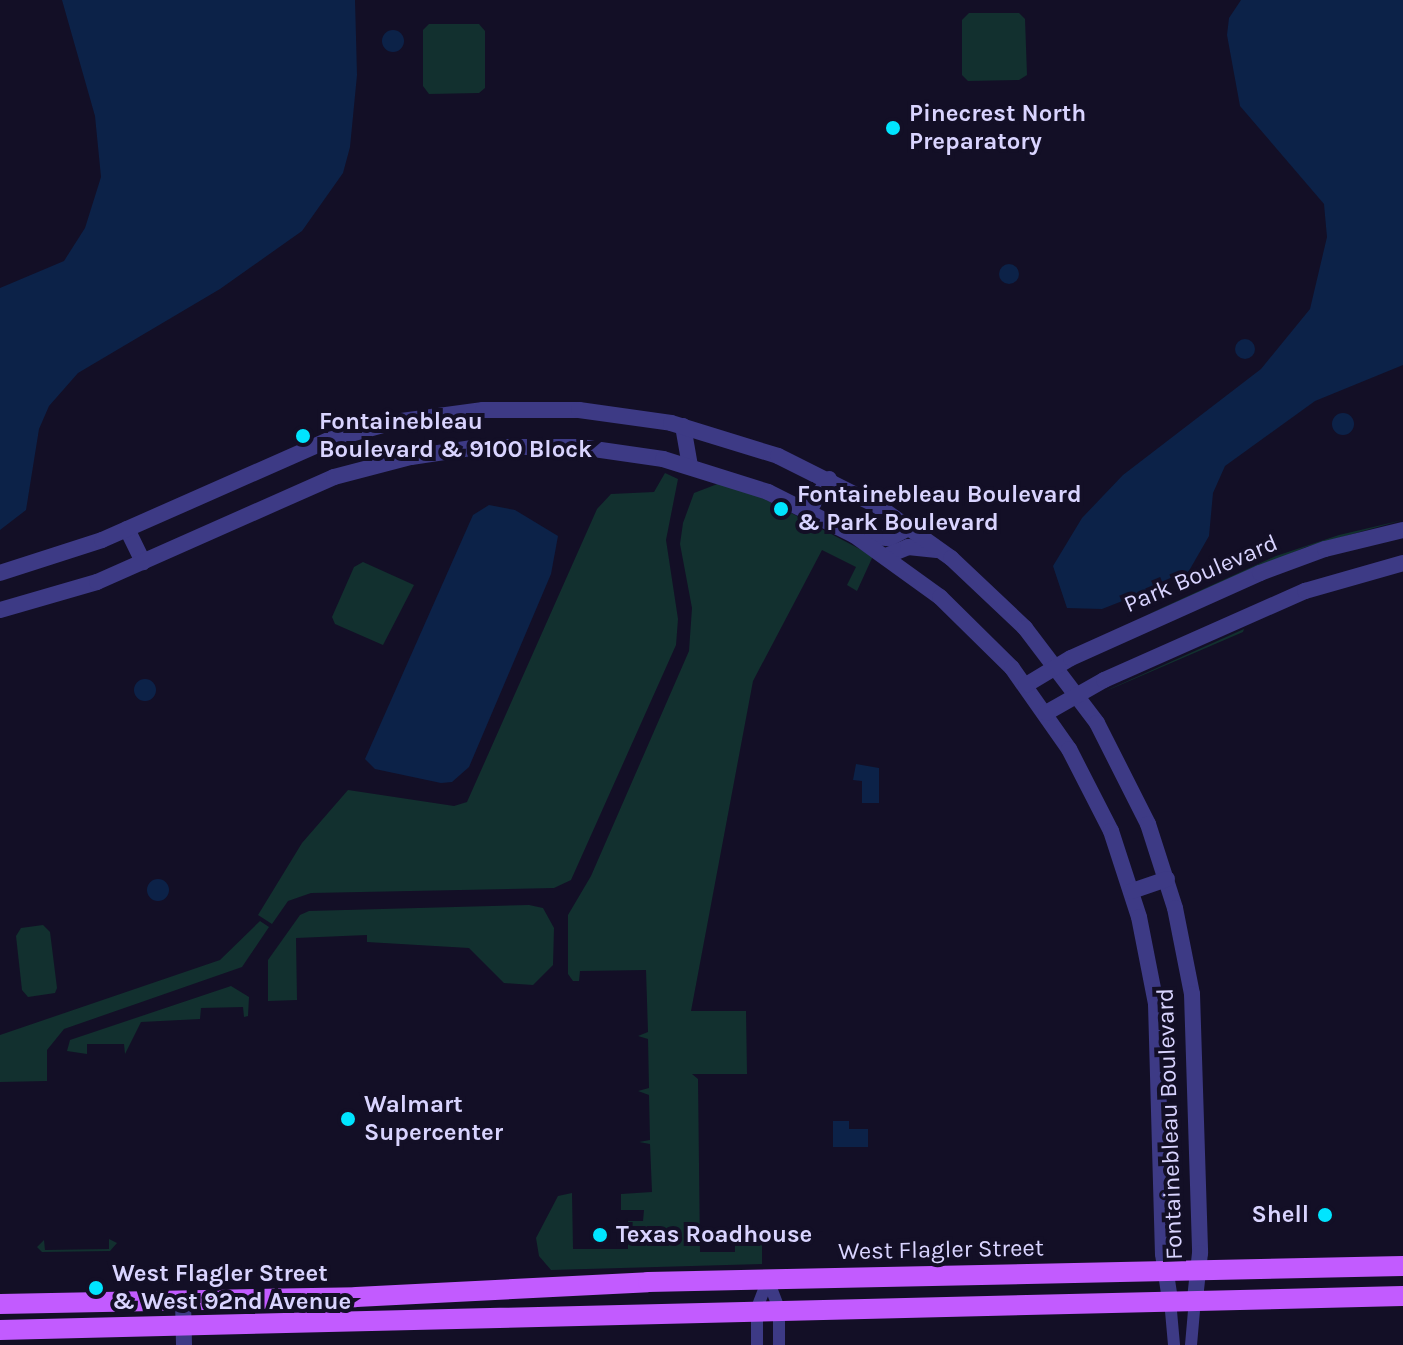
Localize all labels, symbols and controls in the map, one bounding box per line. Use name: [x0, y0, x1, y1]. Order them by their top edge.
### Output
place label: Pinecrest North Preparatory: [909, 100, 1086, 156]
marker: Pinecrest North Preparatory: [884, 119, 902, 137]
place label: Fontainebleau Boulevard & 9100 Block: [319, 408, 592, 464]
marker: Fontainebleau Boulevard & 9100 Block: [294, 427, 312, 445]
place label: Fontainebleau Boulevard & Park Boulevard: [797, 481, 1082, 537]
marker: Fontainebleau Boulevard & Park Boulevard: [772, 500, 790, 518]
street label: Park Boulevard: [1120, 529, 1282, 619]
street label: Fontainebleau Boulevard: [1151, 987, 1189, 1261]
place label: Walmart Supercenter: [364, 1091, 503, 1147]
marker: Walmart Supercenter: [339, 1110, 357, 1128]
place label: Shell: [1251, 1201, 1309, 1229]
marker: Shell: [1316, 1206, 1334, 1224]
place label: Texas Roadhouse: [616, 1221, 812, 1249]
marker: Texas Roadhouse: [591, 1226, 609, 1244]
street label: West Flagler Street: [838, 1234, 1044, 1266]
place label: West Flagler Street & West 92nd Avenue: [112, 1260, 351, 1316]
marker: West Flagler Street & West 92nd Avenue: [87, 1279, 105, 1297]

